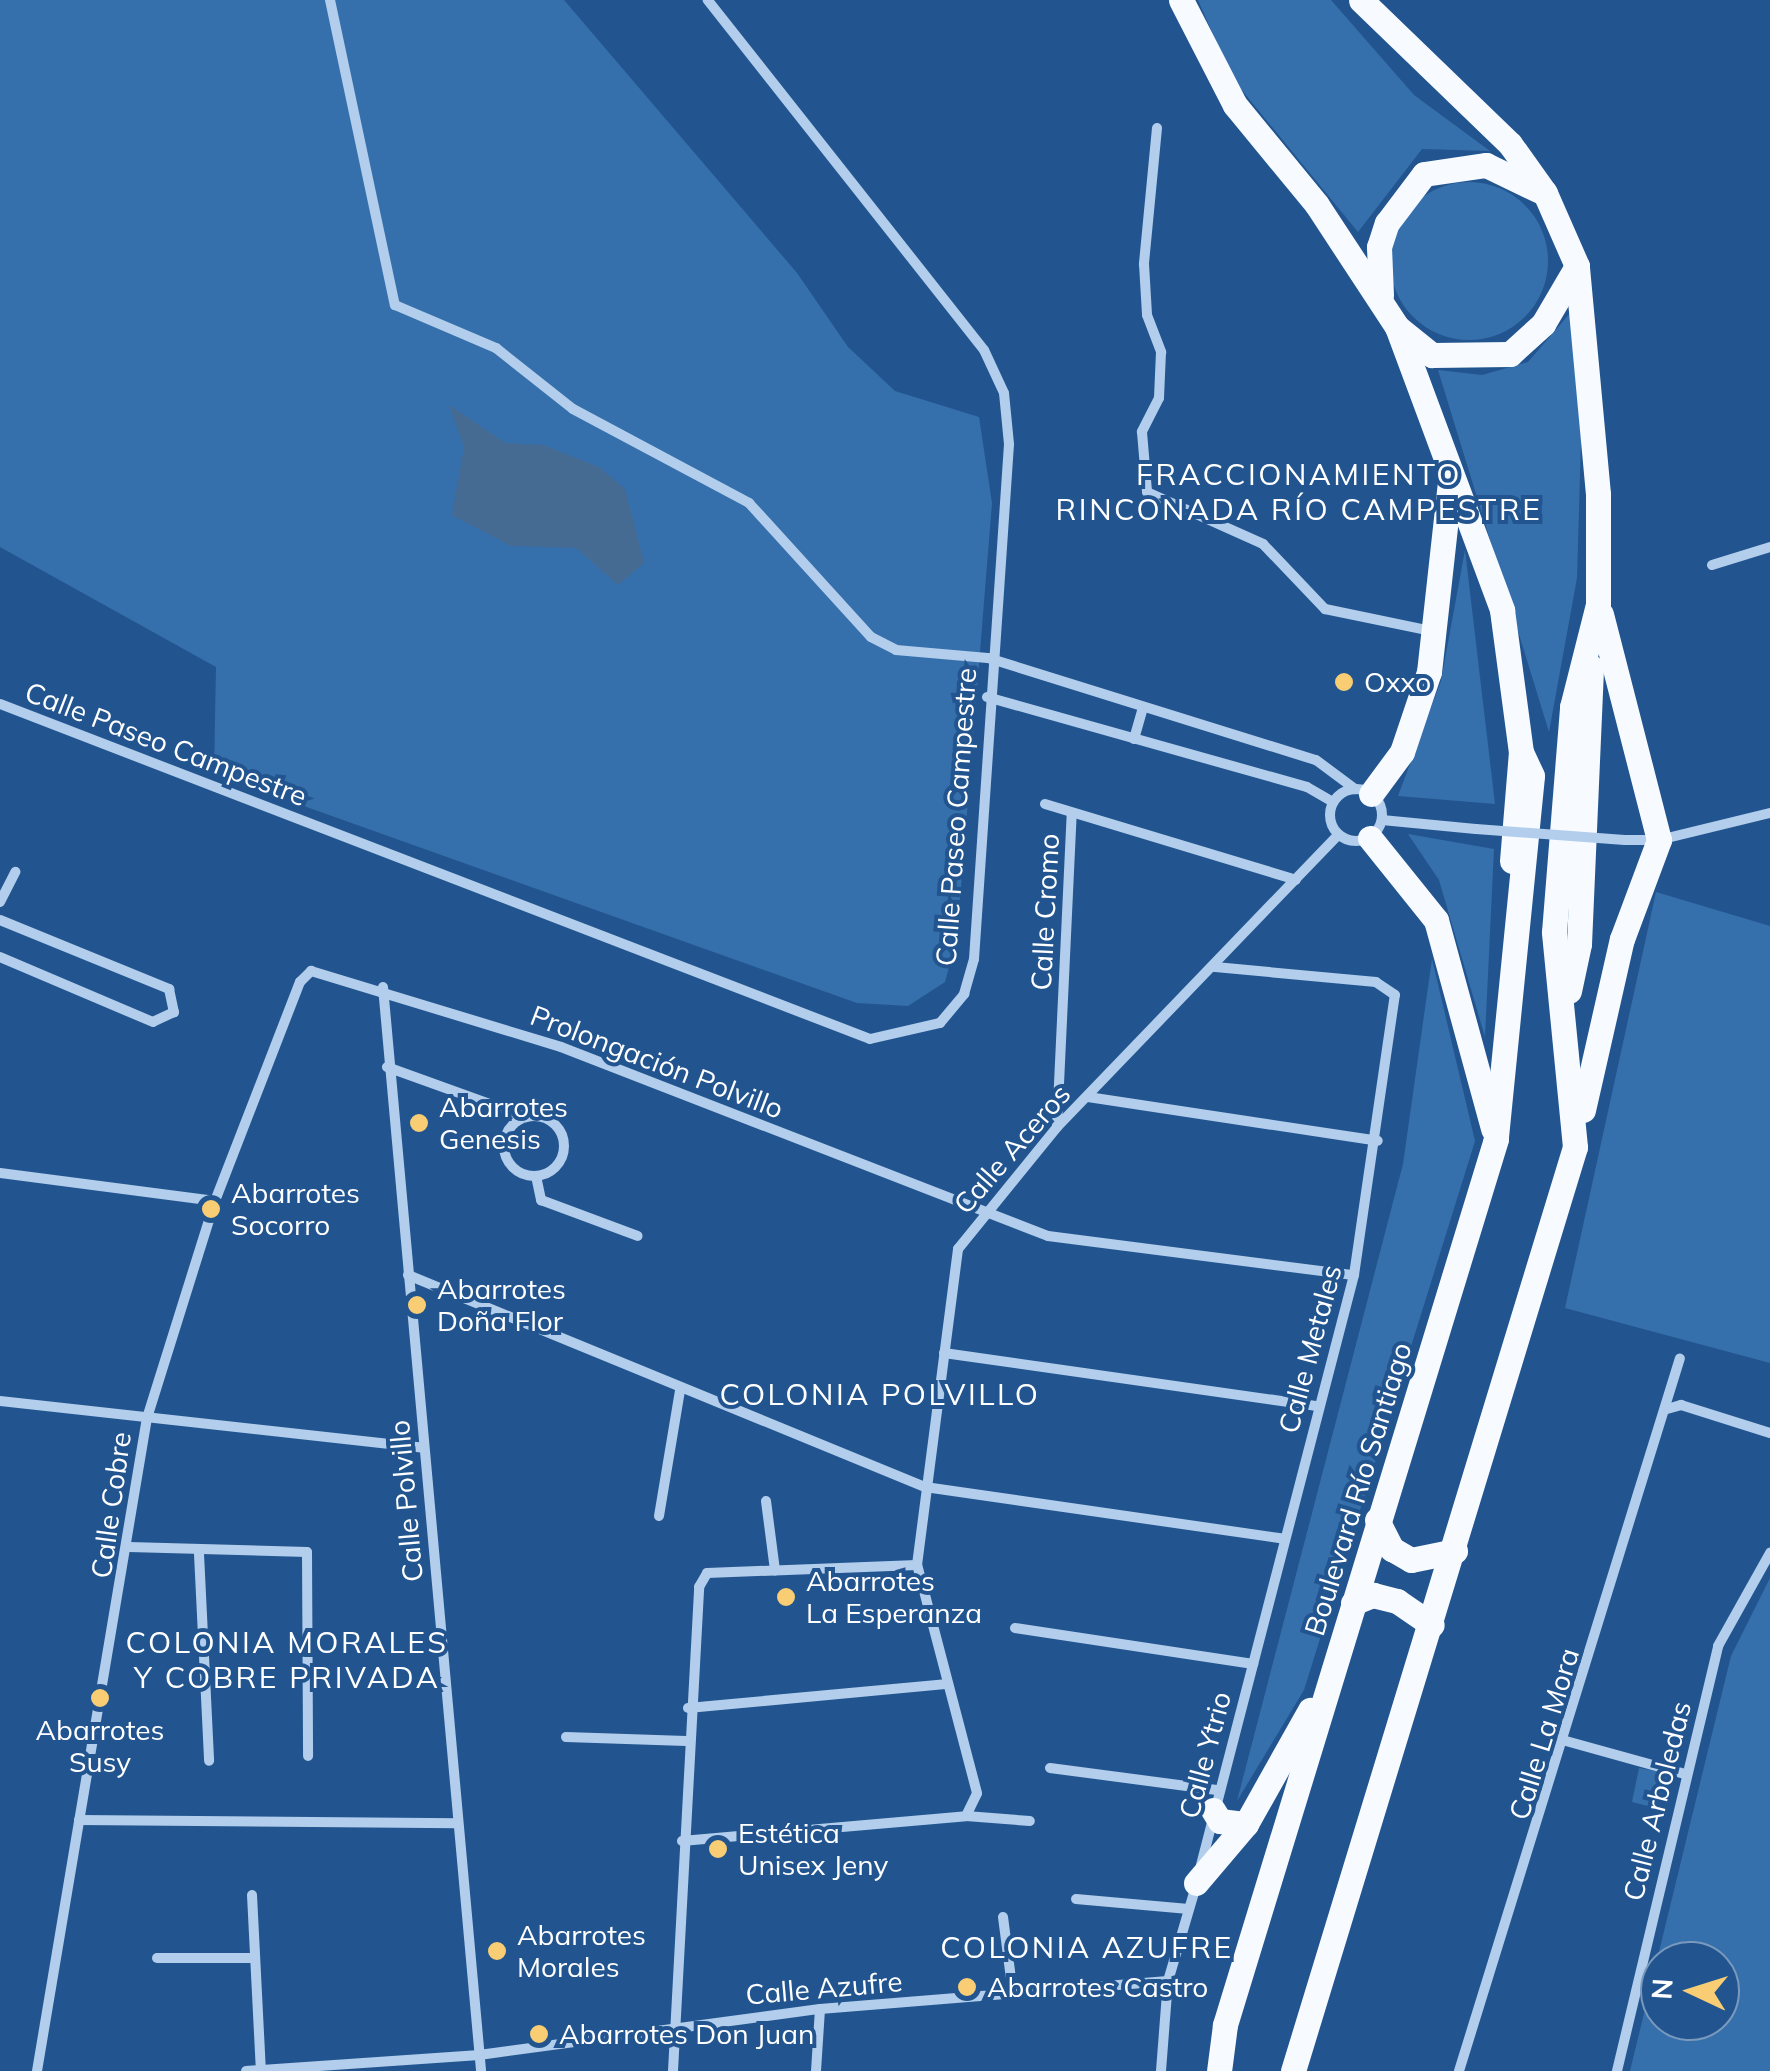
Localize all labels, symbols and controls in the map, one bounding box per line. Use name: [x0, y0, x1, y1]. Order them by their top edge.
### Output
district label: FRACCIONAMIENTO RINCONADA RÍO CAMPESTRE: [1056, 456, 1542, 526]
place label: Oxxo: [1364, 665, 1431, 699]
street label: Calle Paseo Campestre: [929, 667, 983, 967]
marker: Oxxo: [1333, 671, 1355, 693]
street label: Calle Paseo Campestre: [20, 675, 312, 813]
street label: Calle Cromo: [1024, 833, 1066, 991]
street label: Prolongación Polvillo: [526, 998, 788, 1126]
street label: Calle Aceros: [947, 1077, 1077, 1221]
place label: Abarrotes Genesis: [439, 1090, 568, 1156]
marker: Abarrotes Genesis: [408, 1112, 430, 1134]
place label: Abarrotes Socorro: [231, 1176, 360, 1242]
marker: Abarrotes Socorro: [200, 1198, 222, 1220]
street label: Calle Metales: [1271, 1261, 1349, 1437]
place label: Abarrotes Doña Flor: [437, 1272, 566, 1338]
marker: Abarrotes Doña Flor: [406, 1294, 428, 1316]
street label: Boulevard Río Santiago: [1297, 1338, 1419, 1640]
district label: COLONIA POLVILLO: [720, 1376, 1040, 1412]
street label: Calle Polvillo: [382, 1419, 430, 1583]
street label: Calle Cobre: [84, 1430, 138, 1580]
place label: Abarrotes La Esperanza: [806, 1564, 982, 1630]
marker: Abarrotes La Esperanza: [775, 1586, 797, 1608]
district label: COLONIA MORALES Y COBRE PRIVADA: [126, 1624, 448, 1694]
street label: Calle La Mora: [1502, 1644, 1586, 1824]
marker: Abarrotes Susy: [89, 1687, 111, 1709]
street label: Calle Ytrio: [1172, 1688, 1238, 1822]
street label: Calle Arboledas: [1616, 1698, 1698, 1904]
place label: Abarrotes Susy: [36, 1713, 164, 1779]
place label: Estética Unisex Jeny: [738, 1816, 888, 1882]
marker: Estética Unisex Jeny: [707, 1838, 729, 1860]
place label: Abarrotes Morales: [517, 1918, 646, 1984]
district label: COLONIA AZUFRE: [940, 1929, 1234, 1965]
marker: Abarrotes Morales: [486, 1940, 508, 1962]
north arrow: [1640, 1941, 1740, 2041]
street label: Calle Azufre: [744, 1964, 904, 2012]
place label: Abarrotes Castro: [987, 1970, 1208, 2004]
marker: Abarrotes Castro: [956, 1976, 978, 1998]
text: N: [1643, 1977, 1680, 2001]
place label: Abarrotes Don Juan: [559, 2017, 814, 2051]
marker: Abarrotes Don Juan: [528, 2023, 550, 2045]

